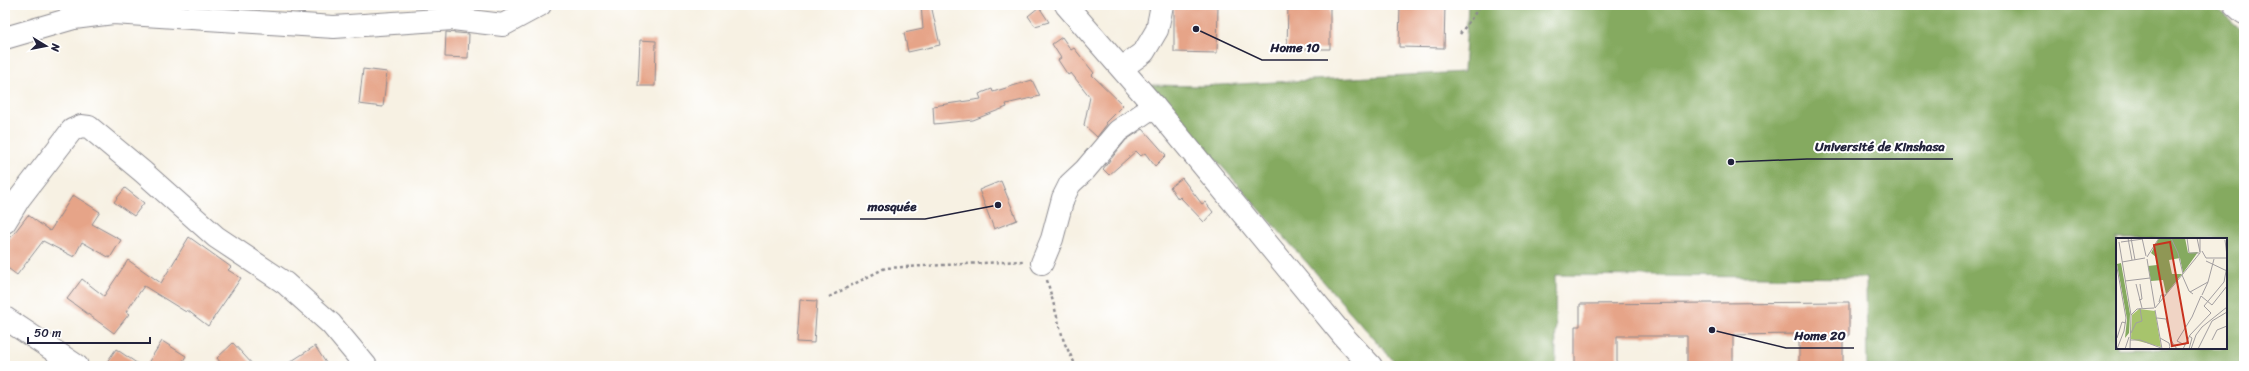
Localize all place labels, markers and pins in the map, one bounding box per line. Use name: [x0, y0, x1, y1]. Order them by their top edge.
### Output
callout: Home 10: [1262, 35, 1328, 60]
callout: Université de Kinshasa: [1807, 134, 1953, 159]
callout: mosquée: [860, 194, 925, 219]
callout: Home 20: [1786, 323, 1854, 348]

